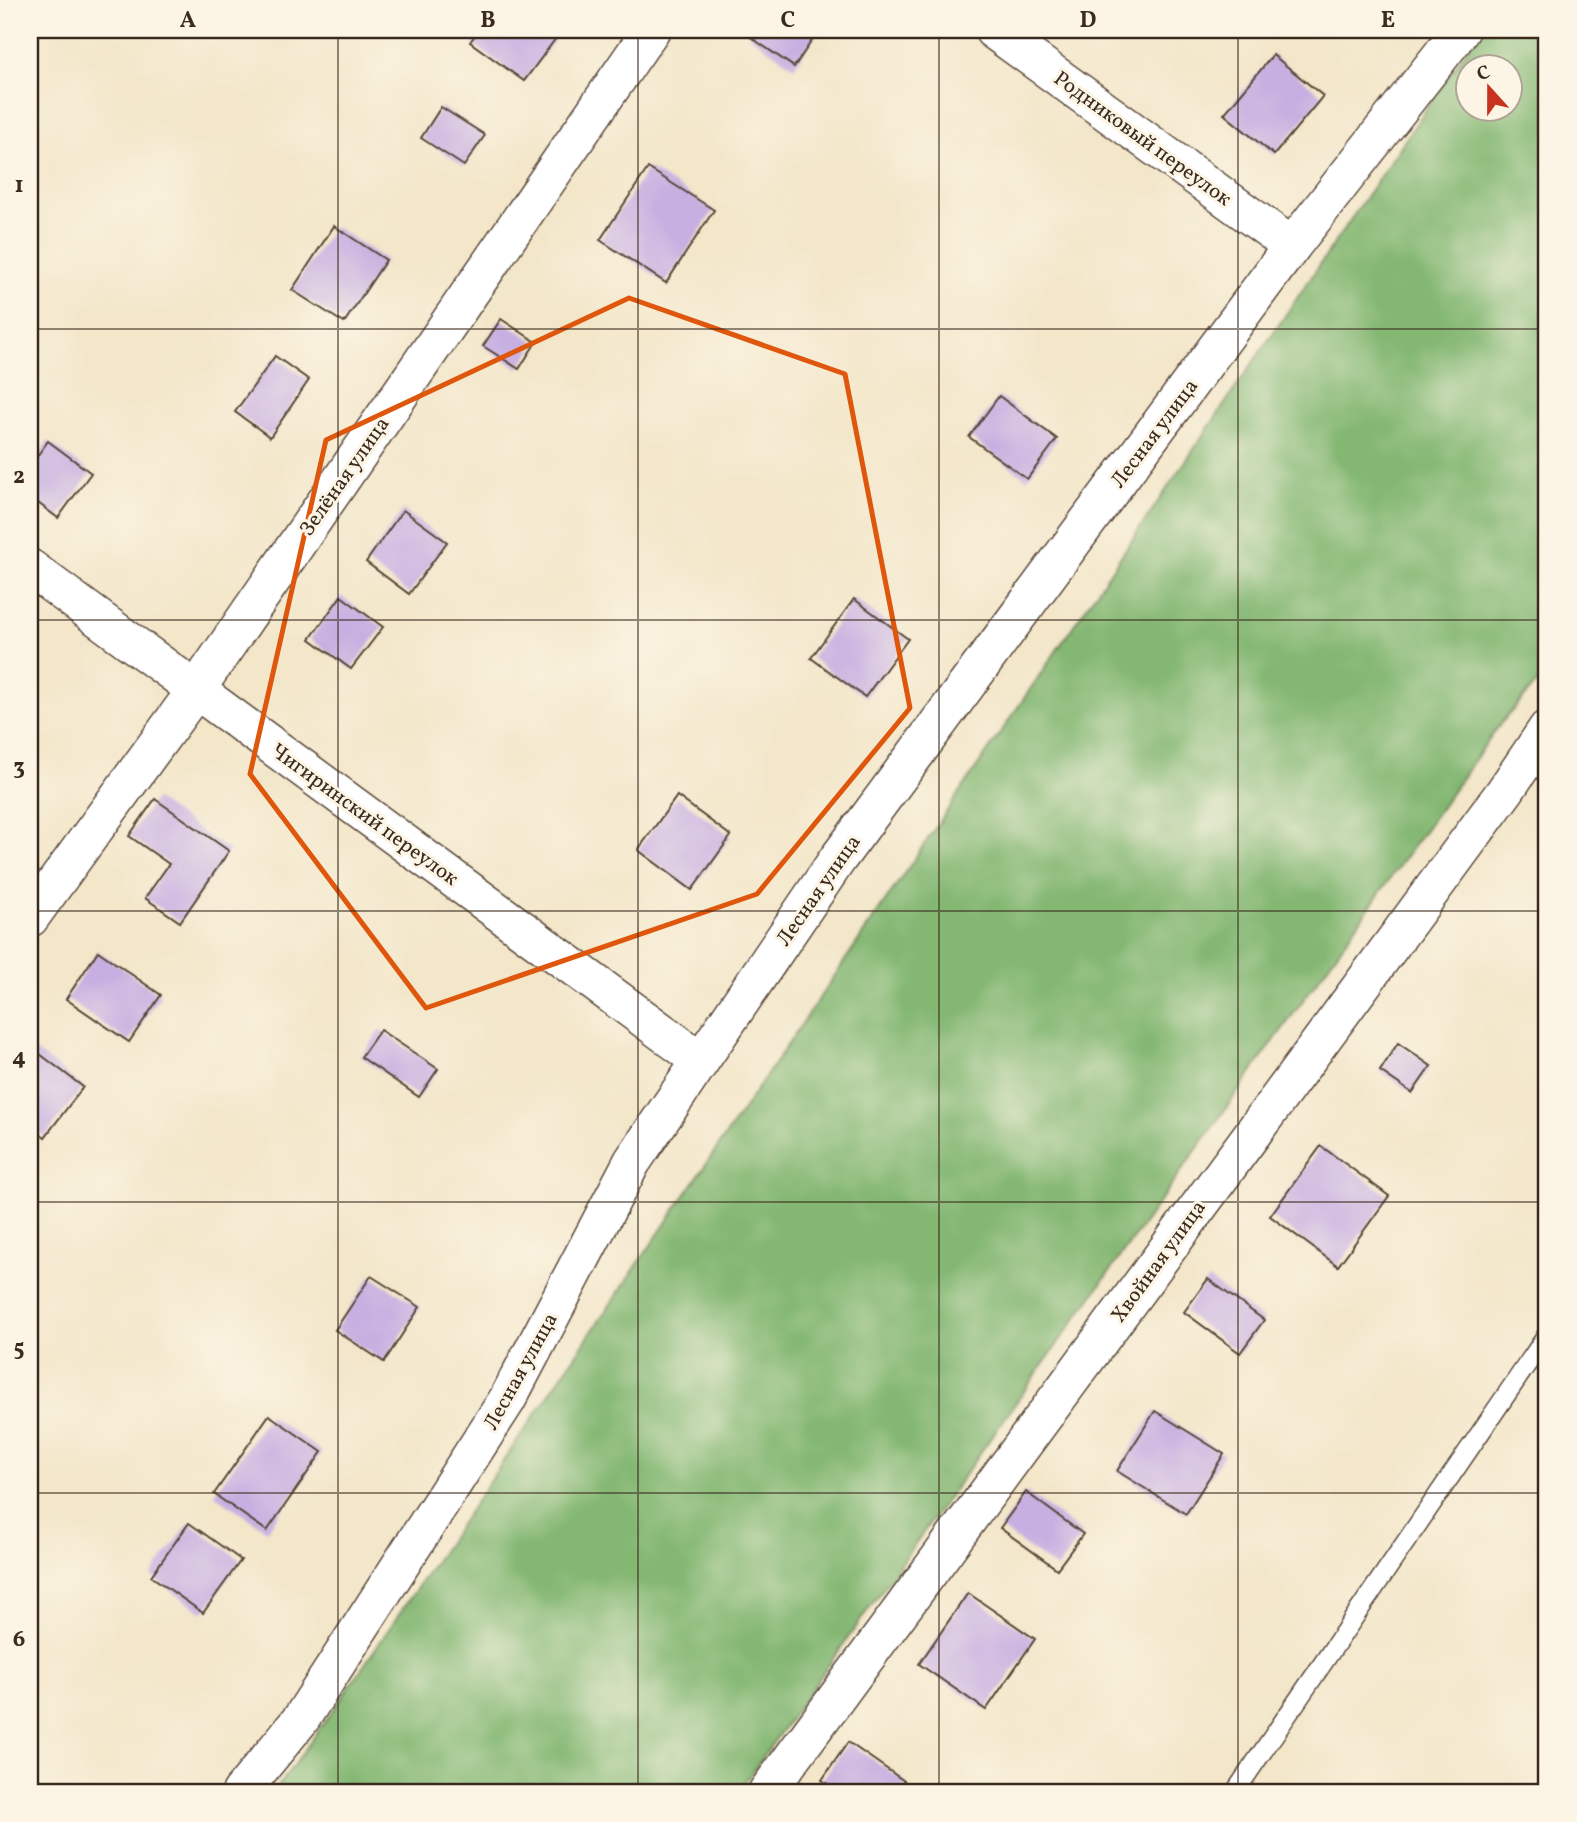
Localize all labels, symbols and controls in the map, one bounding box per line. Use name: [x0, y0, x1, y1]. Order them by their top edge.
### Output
text: A: [180, 5, 196, 37]
text: B: [480, 5, 496, 37]
text: C: [781, 5, 795, 37]
text: D: [1080, 5, 1097, 37]
text: E: [1381, 5, 1395, 37]
north arrow: [1454, 52, 1524, 122]
text: С: [1473, 60, 1494, 88]
street label: Родниковый переулок: [1047, 65, 1237, 214]
text: 1: [14, 170, 24, 202]
street label: Лесная улица: [1105, 373, 1206, 494]
street label: Зелёная улица: [293, 411, 397, 542]
text: 2: [13, 461, 25, 493]
street label: Чигиринский переулок: [264, 737, 464, 893]
text: 3: [13, 752, 25, 784]
street label: Лесная улица: [770, 829, 868, 952]
text: 4: [12, 1042, 26, 1074]
street label: Хвойная улица: [1105, 1195, 1214, 1329]
street label: Лесная улица: [477, 1308, 565, 1436]
text: 5: [13, 1333, 25, 1365]
text: 6: [13, 1624, 25, 1656]

